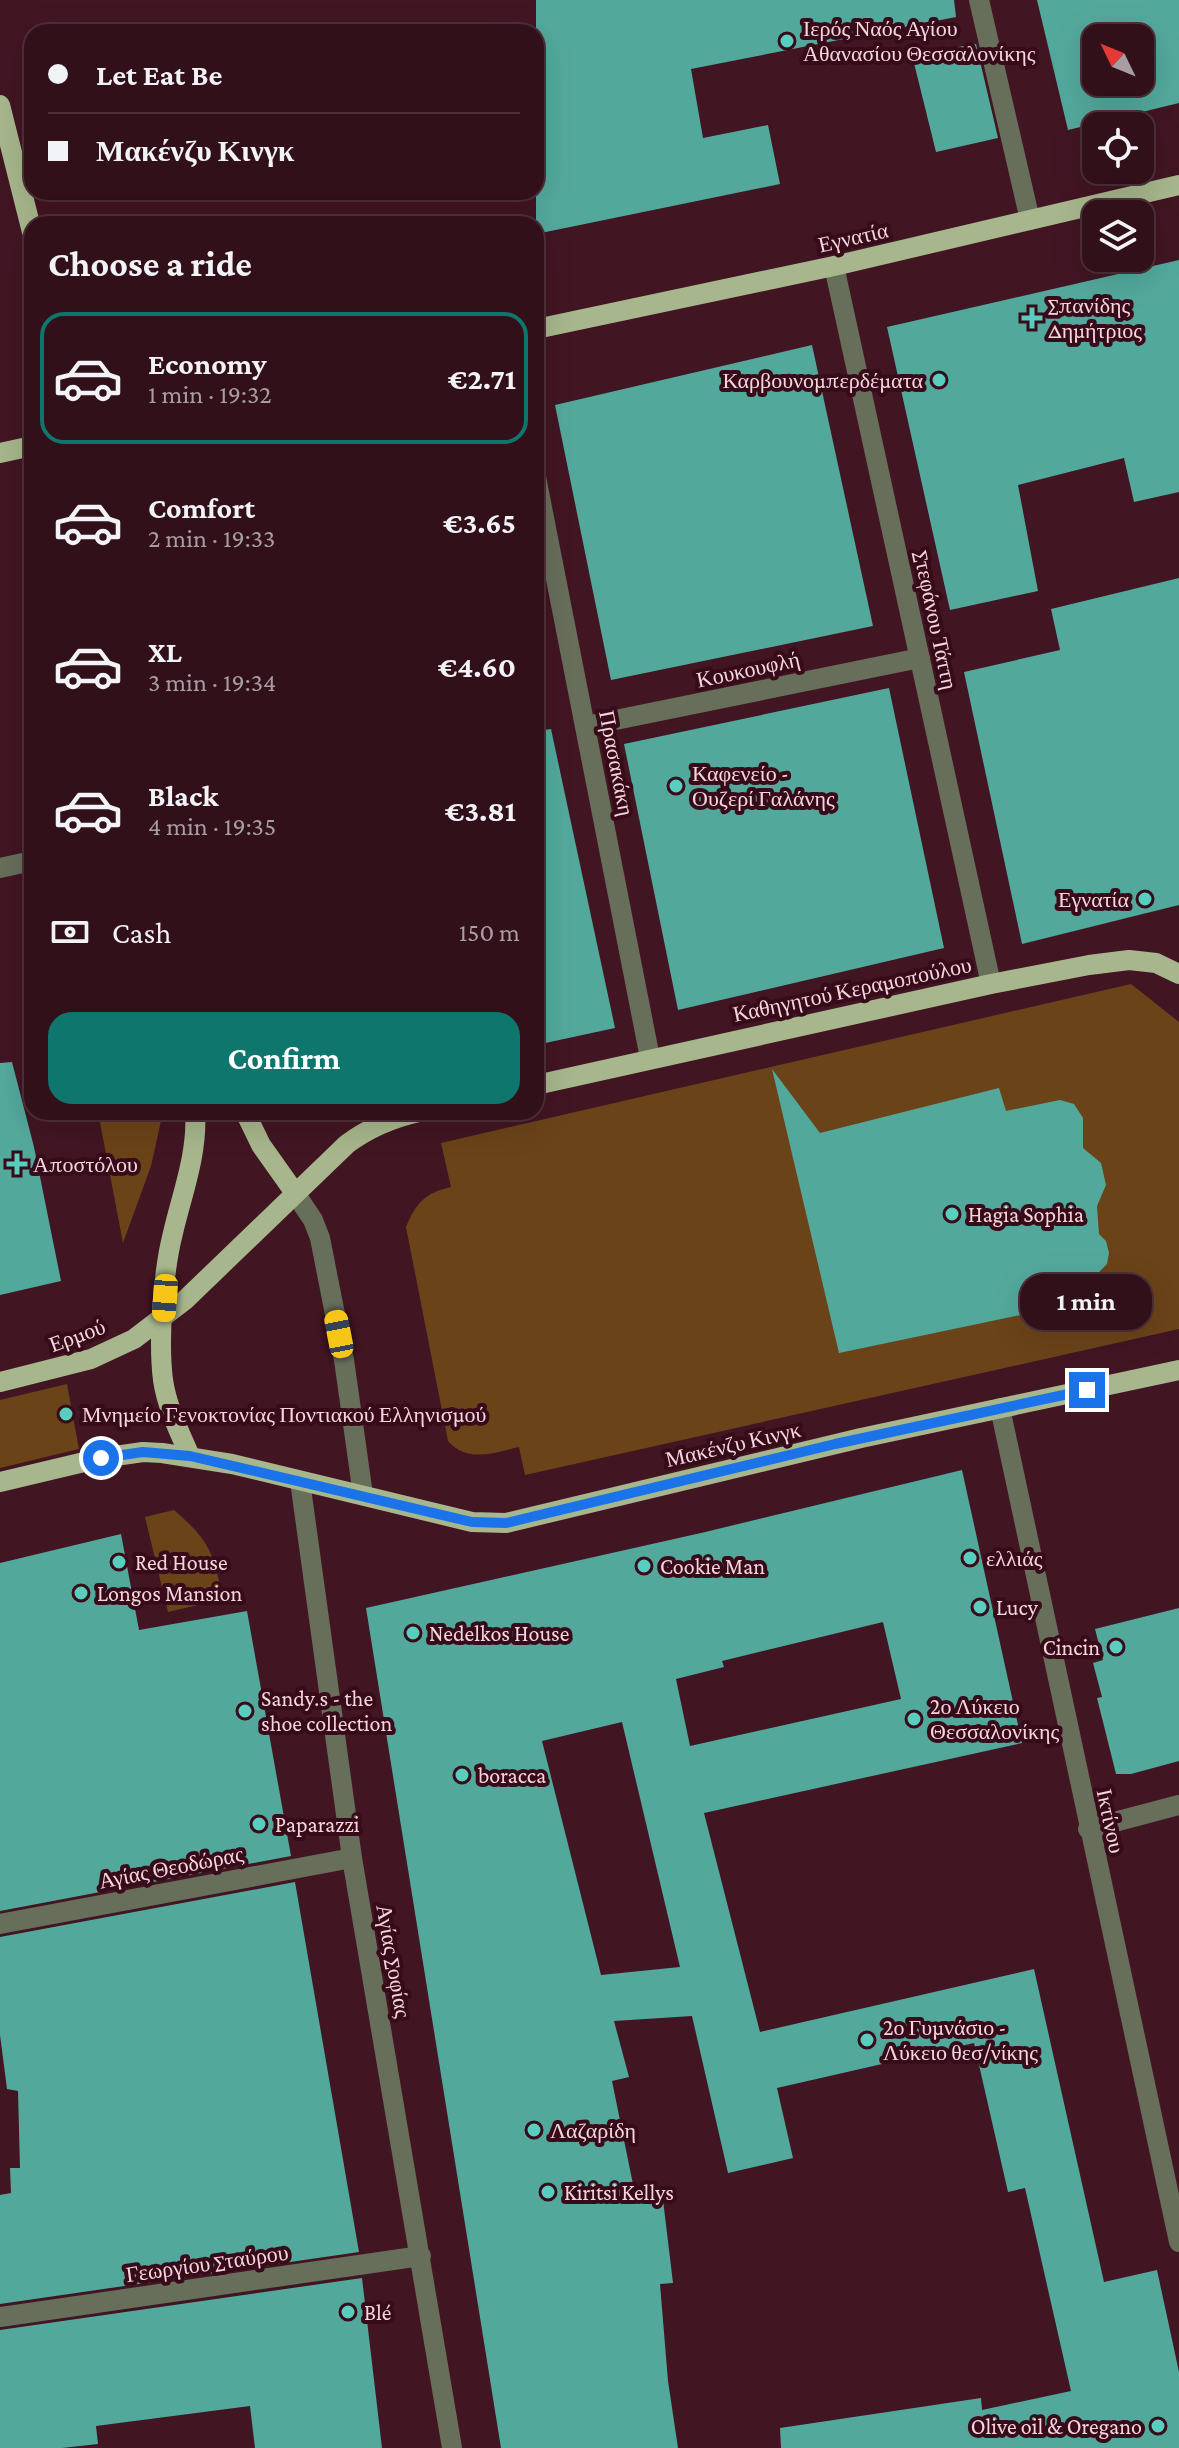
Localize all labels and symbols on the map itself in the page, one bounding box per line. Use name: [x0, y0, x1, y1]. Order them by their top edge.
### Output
place label: Ιερός Ναός Αγίου Αθανασίου Θεσσαλονίκης: [803, 16, 1036, 66]
north arrow: [1082, 24, 1154, 96]
marker: Ιερός Ναός Αγίου Αθανασίου Θεσσαλονίκης: [778, 32, 796, 50]
street label: Εγνατία: [816, 217, 891, 258]
place label: Σπανίδης Δημήτριος: [1048, 293, 1142, 343]
marker: Σπανίδης Δημήτριος: [1023, 309, 1041, 327]
place label: Καρβουνομπερδέματα: [722, 368, 923, 393]
marker: Καρβουνομπερδέματα: [930, 371, 948, 389]
street label: Στεφάνου Τάττη: [909, 548, 962, 692]
street label: Κουκουφλή: [694, 646, 802, 693]
street label: Πρασακάκη: [594, 708, 639, 818]
place label: Καφενείο - Ουζερί Γαλάνης: [692, 761, 835, 811]
marker: Καφενείο - Ουζερί Γαλάνης: [667, 777, 685, 795]
place label: Εγνατία: [1058, 887, 1129, 912]
marker: Εγνατία: [1136, 890, 1154, 908]
street label: Καθηγητού Κεραμοπούλου: [731, 952, 974, 1027]
place label: Αποστόλου: [33, 1152, 138, 1177]
marker: Αποστόλου: [8, 1155, 26, 1173]
place label: Hagia Sophia: [968, 1202, 1084, 1227]
marker: Hagia Sophia: [943, 1205, 961, 1223]
car: [151, 1273, 179, 1323]
callout: 1 min: [1021, 1274, 1153, 1330]
car: [323, 1308, 355, 1360]
street label: Ερμού: [46, 1314, 109, 1357]
route end: [1069, 1372, 1105, 1408]
place label: Μνημείο Γενοκτονίας Ποντιακού Ελληνισμού: [82, 1402, 486, 1427]
marker: Μνημείο Γενοκτονίας Ποντιακού Ελληνισμού: [57, 1405, 75, 1423]
street label: Μακένζυ Κινγκ: [663, 1417, 803, 1472]
route start: [83, 1440, 119, 1476]
place label: ελλιάς: [986, 1546, 1043, 1571]
marker: ελλιάς: [961, 1549, 979, 1567]
place label: Red House: [135, 1550, 228, 1575]
marker: Red House: [110, 1553, 128, 1571]
place label: Cookie Man: [660, 1554, 765, 1579]
marker: Cookie Man: [635, 1557, 653, 1575]
place label: Longos Mansion: [97, 1581, 242, 1606]
marker: Longos Mansion: [72, 1584, 90, 1602]
place label: Lucy: [996, 1595, 1039, 1620]
marker: Lucy: [971, 1598, 989, 1616]
place label: Nedelkos House: [429, 1621, 569, 1646]
marker: Nedelkos House: [404, 1624, 422, 1642]
place label: Cincin: [1043, 1635, 1100, 1660]
marker: Cincin: [1107, 1638, 1125, 1656]
place label: Sandy.s - the shoe collection: [261, 1686, 392, 1736]
place label: 2ο Λύκειο Θεσσαλονίκης: [930, 1694, 1059, 1744]
marker: Sandy.s - the shoe collection: [236, 1702, 254, 1720]
marker: 2ο Λύκειο Θεσσαλονίκης: [905, 1710, 923, 1728]
place label: boracca: [478, 1763, 546, 1788]
marker: boracca: [453, 1766, 471, 1784]
street label: Ικτίνου: [1092, 1787, 1130, 1856]
place label: Paparazzi: [275, 1812, 360, 1837]
marker: Paparazzi: [250, 1815, 268, 1833]
street label: Αγίας Θεοδώρας: [97, 1841, 246, 1894]
street label: Αγίας Σοφίας: [371, 1902, 416, 2020]
place label: 2ο Γυμνάσιο - Λύκειο θεσ/νίκης: [883, 2015, 1038, 2065]
marker: 2ο Γυμνάσιο - Λύκειο θεσ/νίκης: [858, 2031, 876, 2049]
place label: Λαζαρίδη: [550, 2118, 636, 2143]
marker: Λαζαρίδη: [525, 2121, 543, 2139]
place label: Kiritsi Kellys: [564, 2180, 674, 2205]
marker: Kiritsi Kellys: [539, 2183, 557, 2201]
street label: Γεωργίου Σταύρου: [124, 2240, 290, 2287]
place label: Blé: [364, 2300, 391, 2325]
marker: Blé: [339, 2303, 357, 2321]
place label: Olive oil & Oregano: [971, 2414, 1142, 2439]
marker: Olive oil & Oregano: [1149, 2417, 1167, 2435]

